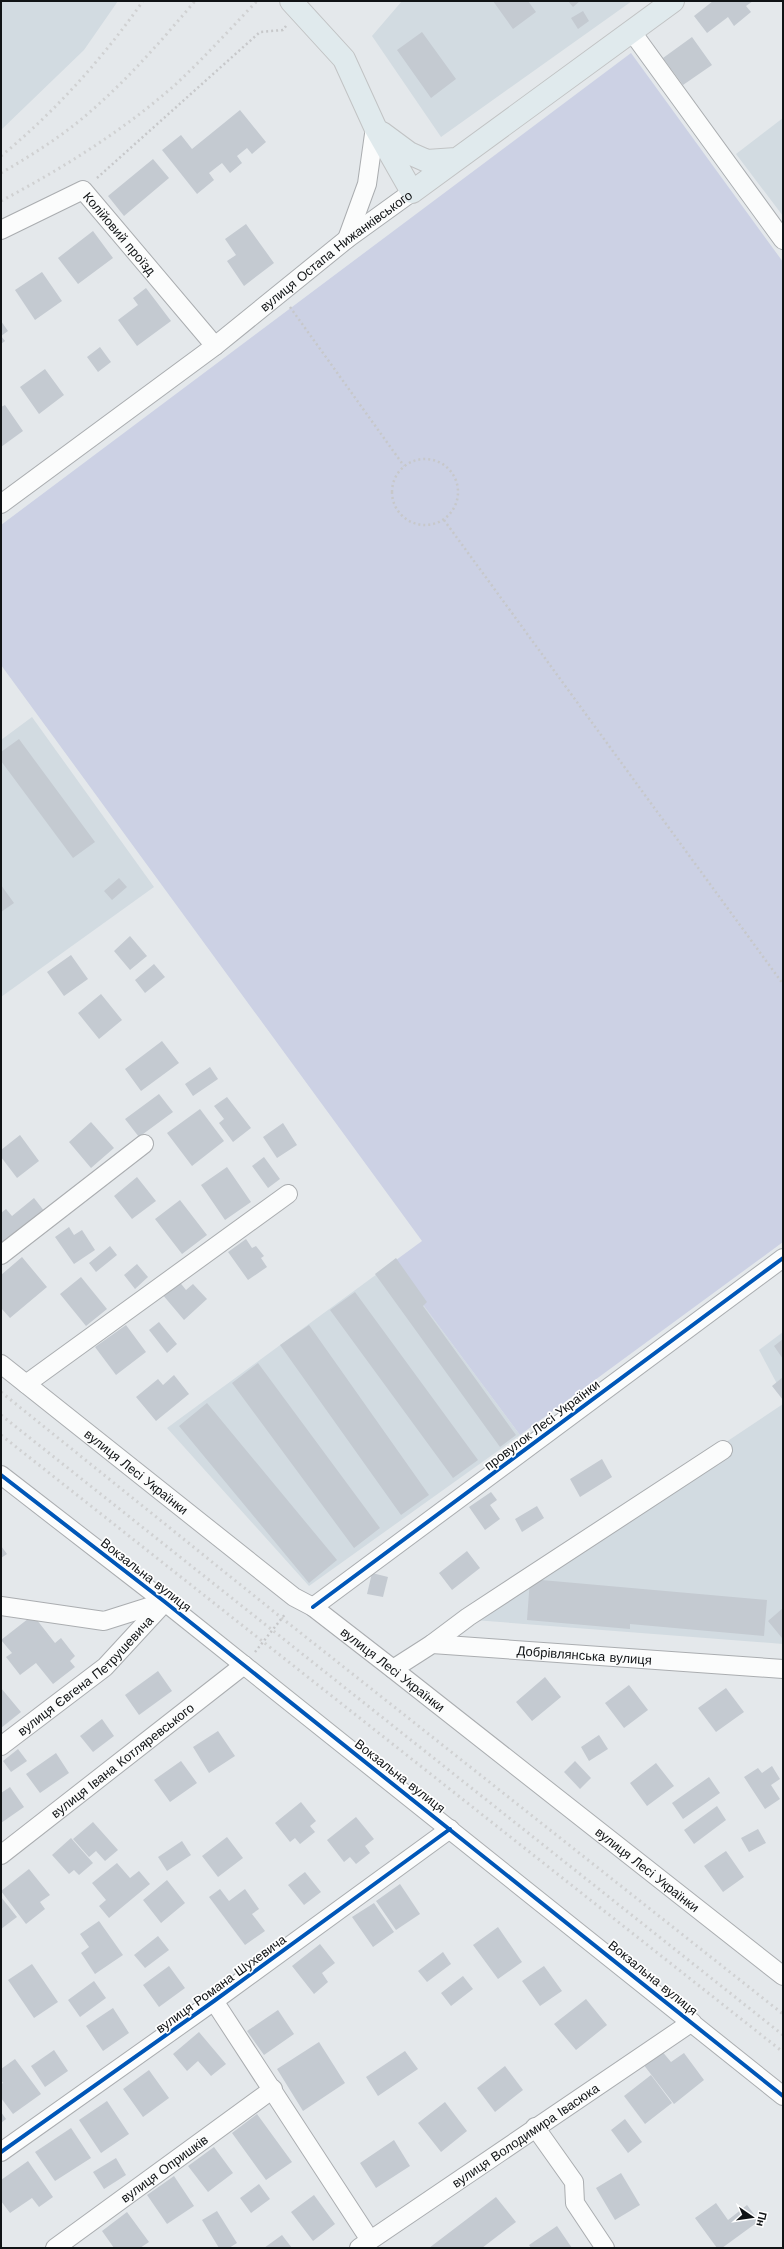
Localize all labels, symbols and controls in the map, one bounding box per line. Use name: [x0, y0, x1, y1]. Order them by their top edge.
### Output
street label: вулиця Остапа Нижанківського: [257, 187, 415, 314]
street label: Колійовий проїзд: [80, 189, 159, 278]
street label: провулок Лесі Українки: [481, 1377, 603, 1473]
street label: вулиця Лесі Українки: [82, 1426, 191, 1517]
street label: Вокзальна вулиця: [98, 1535, 194, 1615]
street label: вулиця Євгена Петрушевича: [14, 1612, 156, 1738]
street label: вулиця Лесі Українки: [338, 1624, 448, 1714]
street label: Добрівлянська вулиця: [516, 1643, 652, 1667]
street label: вулиця Івана Котляревського: [48, 1700, 197, 1821]
street label: Вокзальна вулиця: [352, 1736, 448, 1816]
street label: вулиця Лесі Українки: [593, 1824, 702, 1915]
street label: вулиця Романа Шухевича: [153, 1931, 290, 2036]
street label: Вокзальна вулиця: [605, 1937, 701, 2019]
street label: вулиця Володимира Івасюка: [449, 2080, 602, 2190]
street label: вулиця Опришків: [118, 2132, 211, 2205]
north arrow: [732, 2197, 772, 2237]
text: Пн: [753, 2211, 769, 2228]

